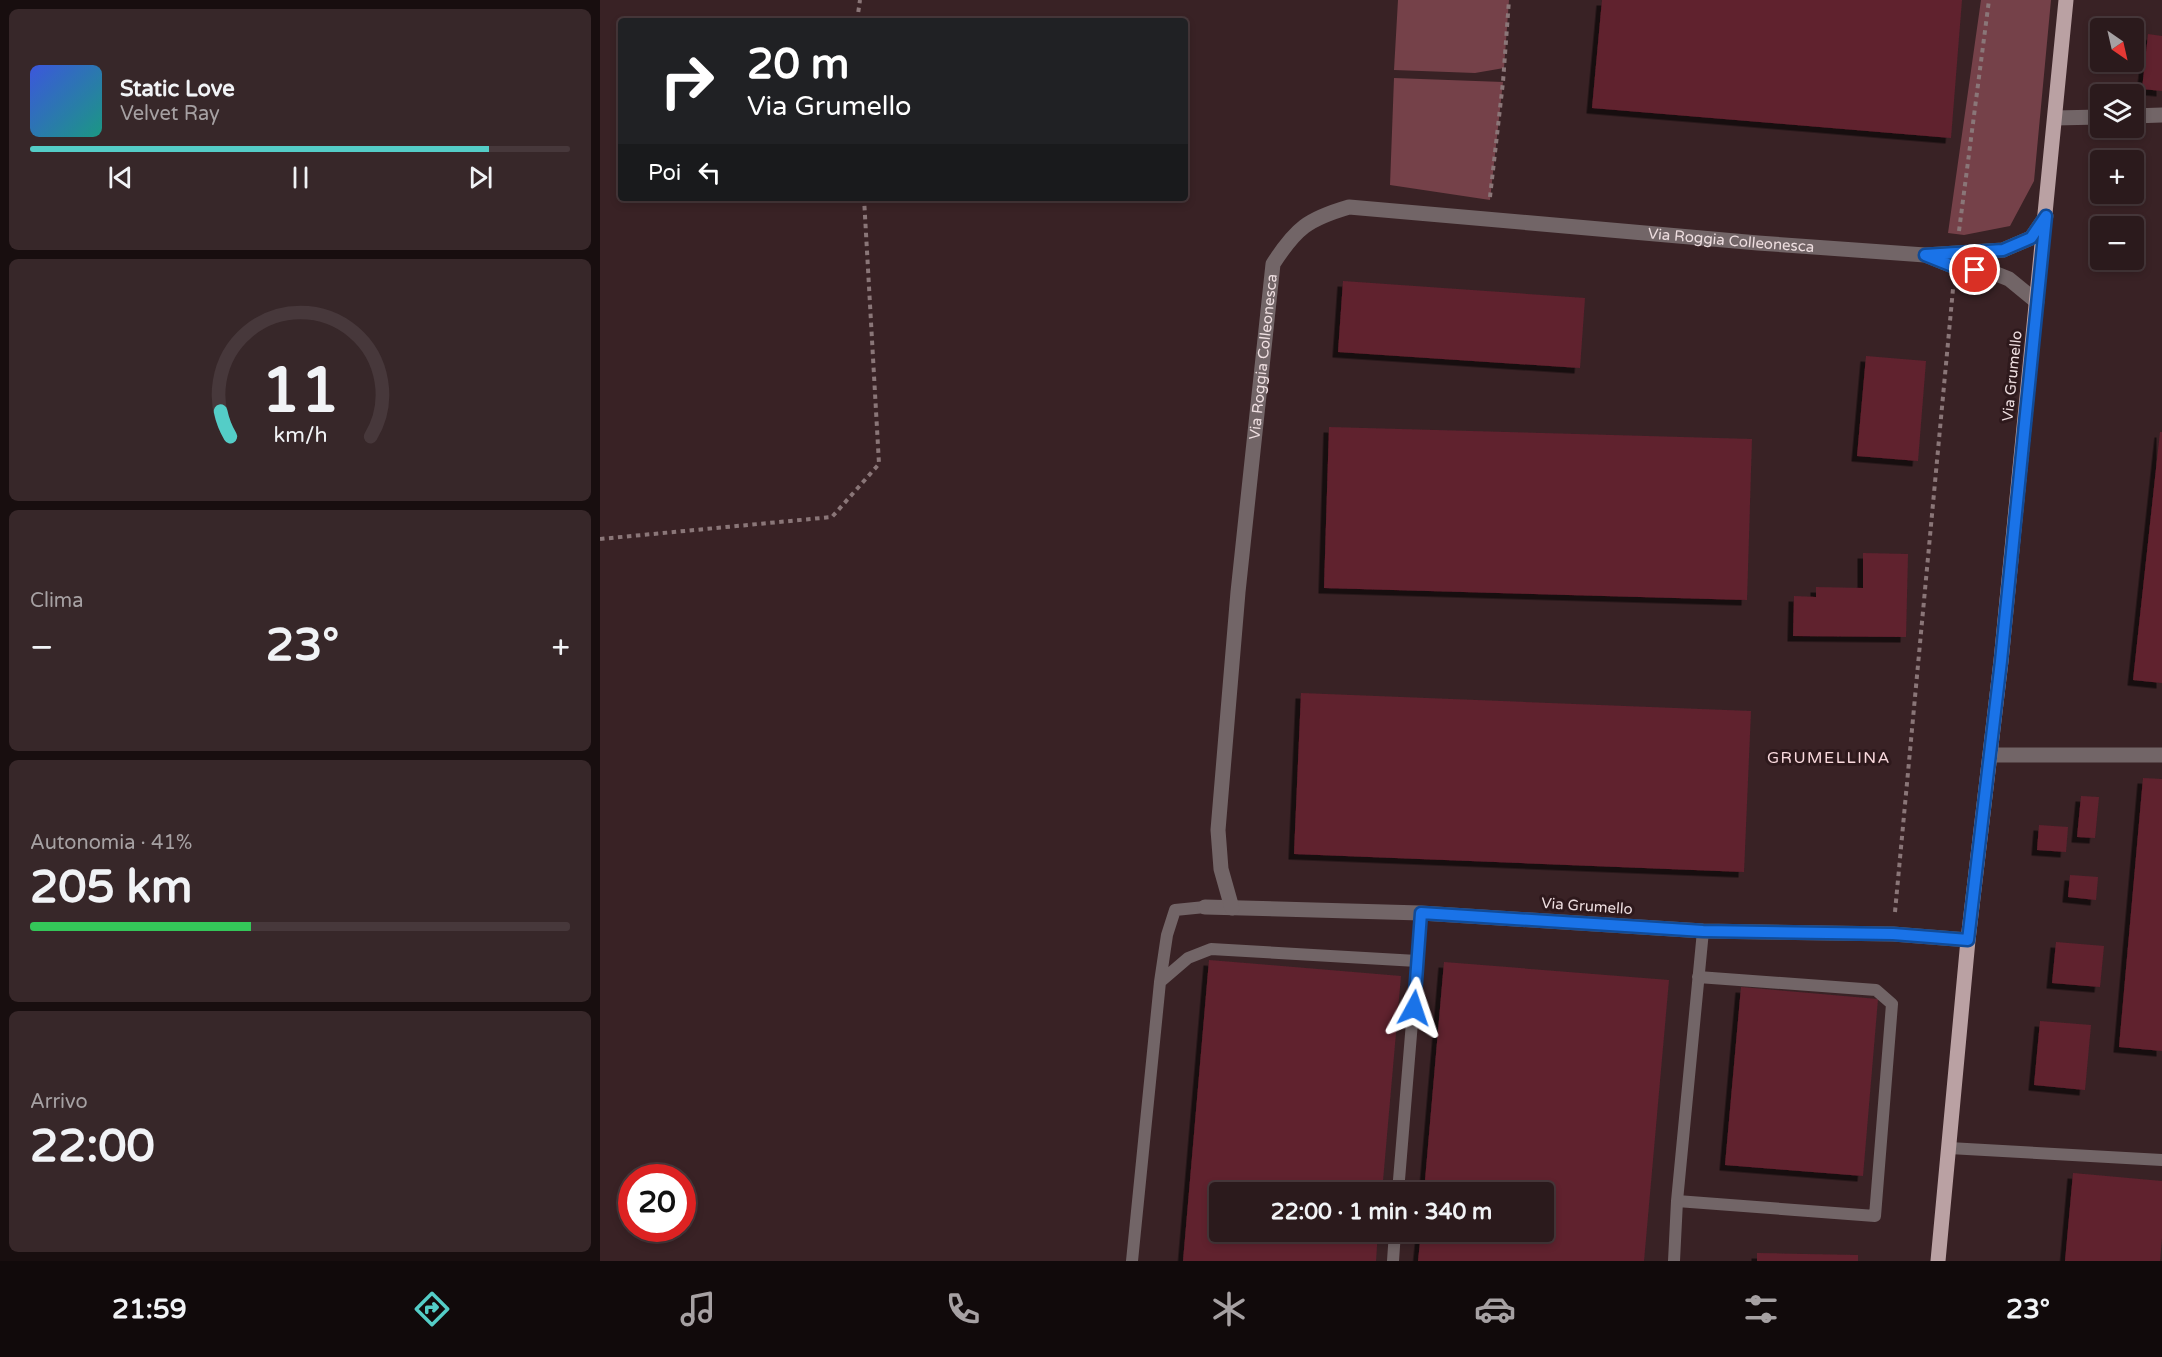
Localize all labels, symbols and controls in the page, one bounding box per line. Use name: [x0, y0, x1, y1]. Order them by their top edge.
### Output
north arrow: [2090, 18, 2144, 72]
map controls: [2090, 18, 2144, 270]
text: 20 m: [747, 39, 849, 90]
icon: right: [648, 42, 726, 120]
text: Static Love: [120, 76, 235, 102]
button: layers: [2090, 84, 2144, 138]
text: Via Grumello: [747, 90, 912, 123]
text: Velvet Ray: [120, 102, 220, 126]
button: +: [2090, 150, 2144, 204]
icon: left: [693, 156, 726, 189]
text: Poi: [648, 160, 681, 186]
icon: previous: [104, 161, 137, 194]
icon: pause: [284, 161, 317, 194]
icon: next: [464, 161, 497, 194]
button: −: [2090, 216, 2144, 270]
street label: Via Roggia Colleonesca: [1647, 224, 1815, 256]
pin: [1949, 244, 2000, 295]
icon: arrive: [1958, 253, 1991, 286]
street label: Via Roggia Colleonesca: [1245, 273, 1281, 441]
street label: Via Grumello: [1998, 330, 2026, 422]
text: 11: [261, 354, 339, 429]
text: km/h: [273, 423, 327, 449]
text: Clima: [30, 589, 83, 613]
text: 23°: [266, 619, 339, 673]
text: −: [30, 628, 54, 667]
text: +: [551, 628, 570, 667]
district label: GRUMELLINA: [1767, 748, 1891, 768]
text: Autonomia · 41%: [30, 831, 192, 855]
text: 205 km: [30, 861, 192, 915]
street label: Via Grumello: [1541, 894, 1633, 918]
position arrow: [1382, 976, 1446, 1040]
text: Arrivo: [30, 1090, 88, 1114]
text: 22:00: [30, 1120, 155, 1174]
speed limit sign: 20: [618, 1164, 696, 1242]
text: 22:00 · 1 min · 340 m: [1271, 1199, 1492, 1225]
icon: directions: [411, 1288, 453, 1330]
icon: music: [677, 1288, 719, 1330]
icon: phone: [942, 1288, 984, 1330]
icon: climate: [1208, 1288, 1250, 1330]
icon: car: [1474, 1288, 1516, 1330]
icon: filters: [1740, 1288, 1782, 1330]
text: 21:59: [112, 1293, 187, 1326]
text: 23°: [2006, 1293, 2050, 1326]

